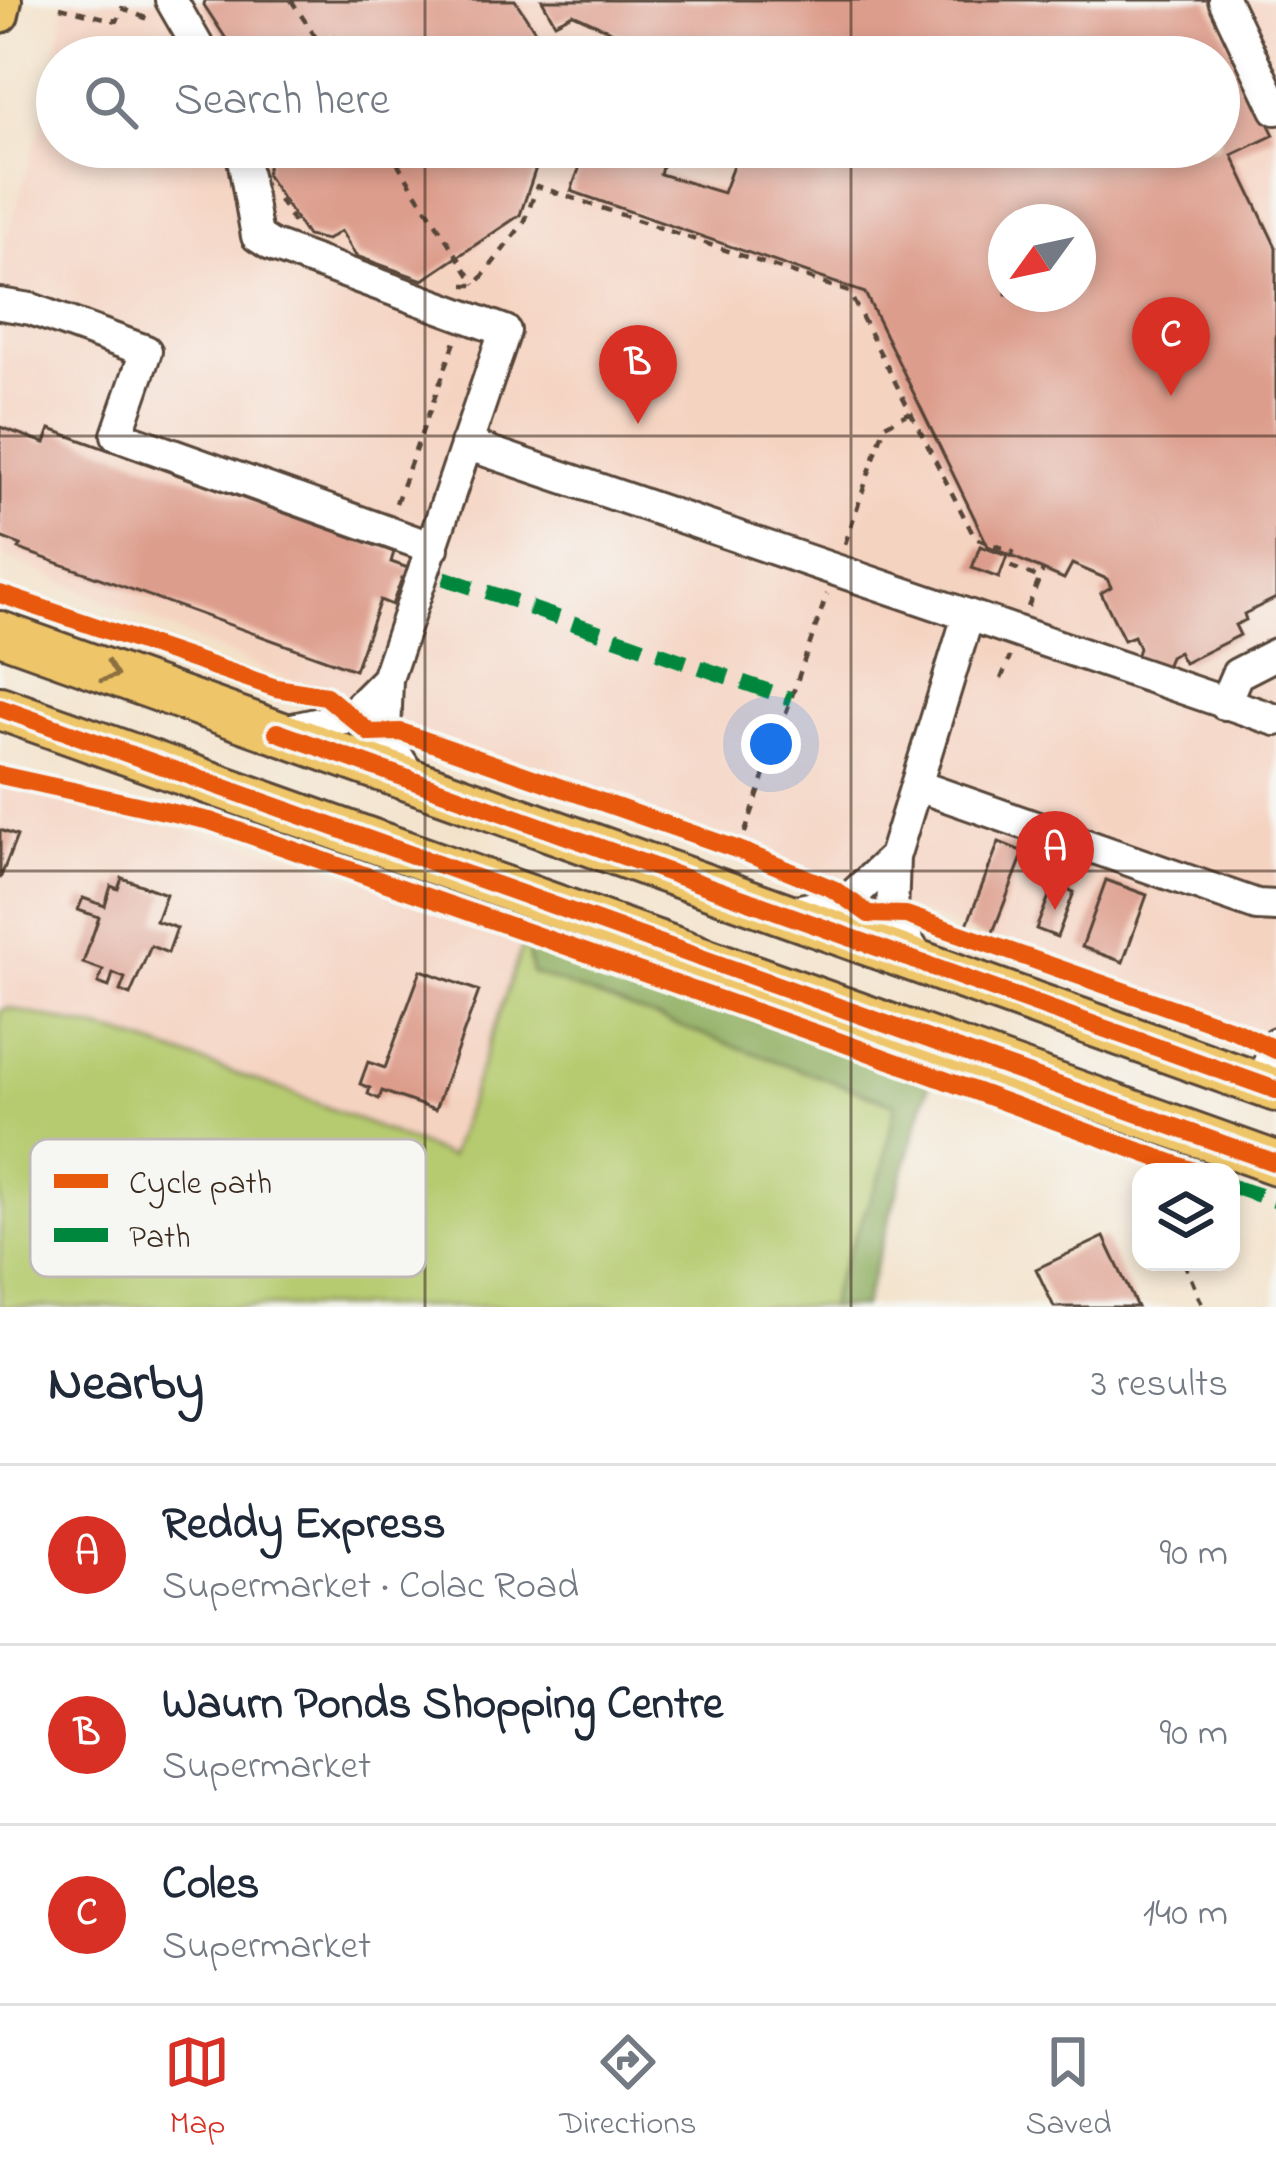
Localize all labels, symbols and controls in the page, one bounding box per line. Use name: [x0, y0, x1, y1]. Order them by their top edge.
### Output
search box: [36, 36, 1240, 168]
icon: search: [78, 69, 144, 135]
text: Search here: [174, 69, 390, 135]
north arrow: [988, 204, 1096, 312]
pin: C: [1132, 297, 1210, 396]
pin: B: [599, 325, 677, 424]
one-way arrow: [98, 659, 119, 683]
your location: [741, 714, 801, 774]
pin: A: [1016, 811, 1094, 910]
legend: [30, 1139, 426, 1277]
text: Cycle path: [129, 1161, 272, 1209]
map controls: [1132, 1163, 1240, 1271]
button: layers: [1132, 1163, 1240, 1271]
text: Path: [129, 1215, 191, 1263]
text: Nearby: [48, 1348, 204, 1423]
text: 3 results: [1091, 1357, 1228, 1414]
text: Reddy Express: [162, 1493, 446, 1559]
text: A: [75, 1526, 99, 1583]
text: 90 m: [1159, 1526, 1228, 1583]
text: Supermarket · Colac Road: [162, 1559, 579, 1616]
text: Waurn Ponds Shopping Centre: [162, 1673, 723, 1739]
text: B: [74, 1706, 100, 1763]
text: 90 m: [1159, 1706, 1228, 1763]
text: Supermarket: [162, 1739, 371, 1796]
text: Coles: [162, 1853, 259, 1919]
text: C: [76, 1886, 98, 1943]
text: 140 m: [1143, 1886, 1228, 1943]
text: Supermarket: [162, 1919, 371, 1976]
tab: Map: [164, 2029, 230, 2149]
tab: Directions: [559, 2029, 697, 2149]
tab: Saved: [1025, 2029, 1112, 2149]

